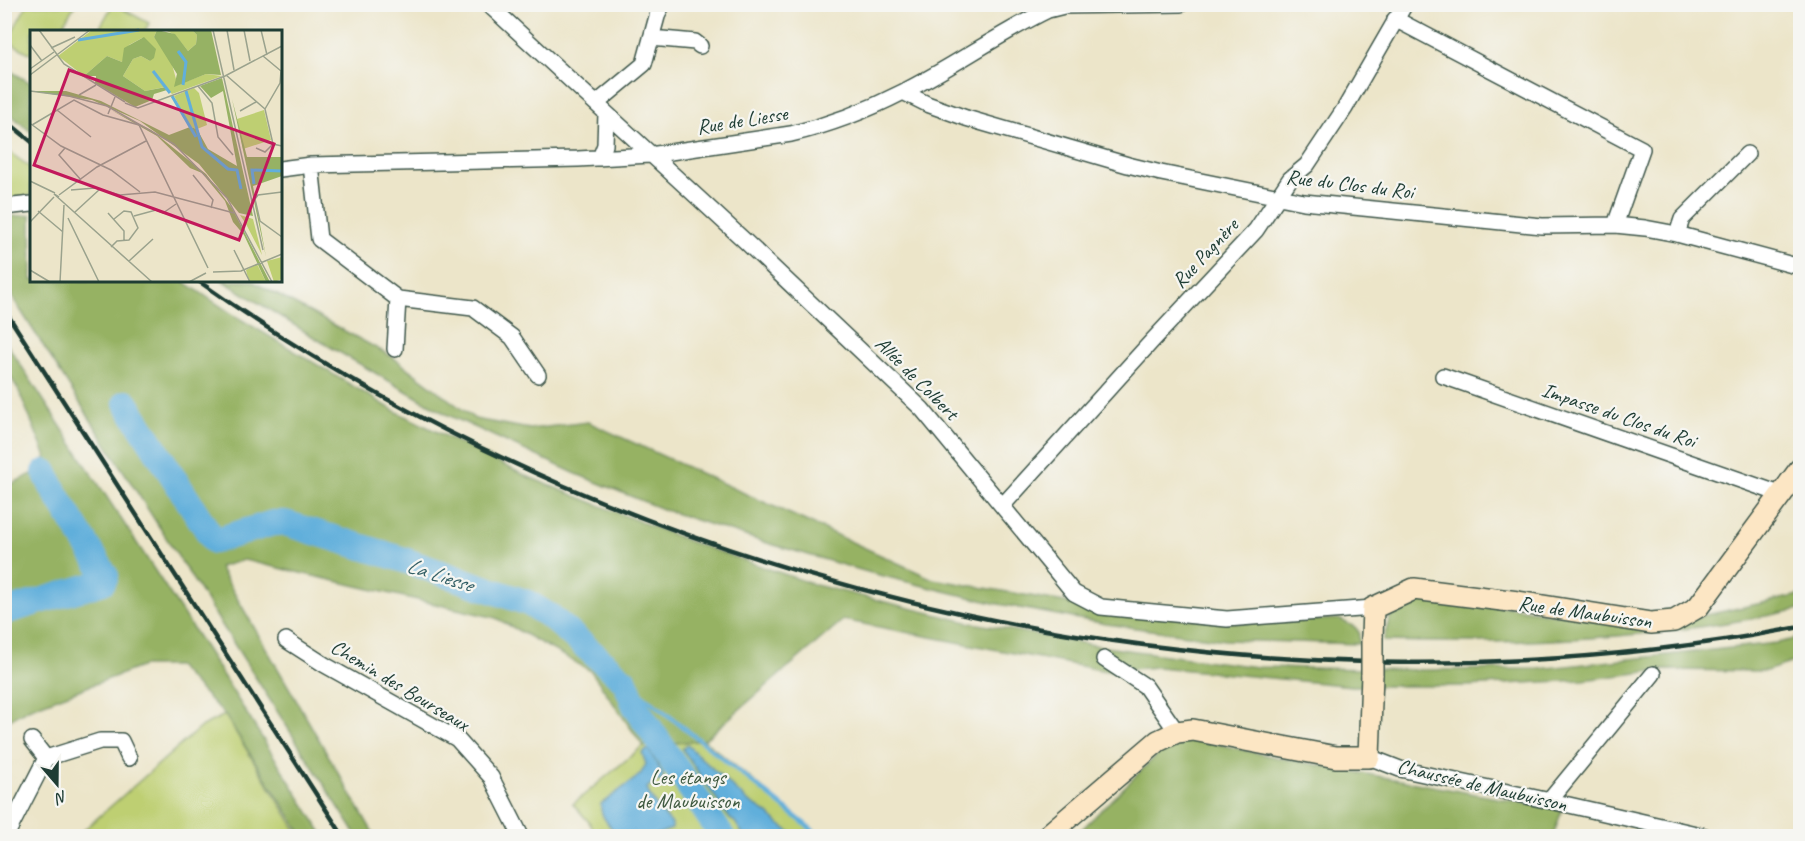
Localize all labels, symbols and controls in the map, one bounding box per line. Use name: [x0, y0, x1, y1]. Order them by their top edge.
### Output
inset map: [30, 30, 282, 282]
street label: Rue de Liesse: [695, 100, 790, 140]
street label: Rue du Clos du Roi: [1285, 163, 1418, 205]
street label: Rue Pagnère: [1166, 211, 1245, 293]
street label: Allée de Colbert: [870, 331, 966, 427]
street label: Impasse du Clos du Roi: [1539, 376, 1702, 455]
water label: La Liesse: [403, 551, 480, 600]
street label: Rue de Maubuisson: [1517, 590, 1654, 634]
street label: Chemin des Bourseaux: [326, 633, 475, 737]
street label: Chaussée de Maubuisson: [1395, 753, 1570, 817]
north arrow: [27, 754, 87, 814]
park label: Les étangs de Maubuisson: [636, 764, 740, 814]
text: N: [51, 786, 70, 809]

